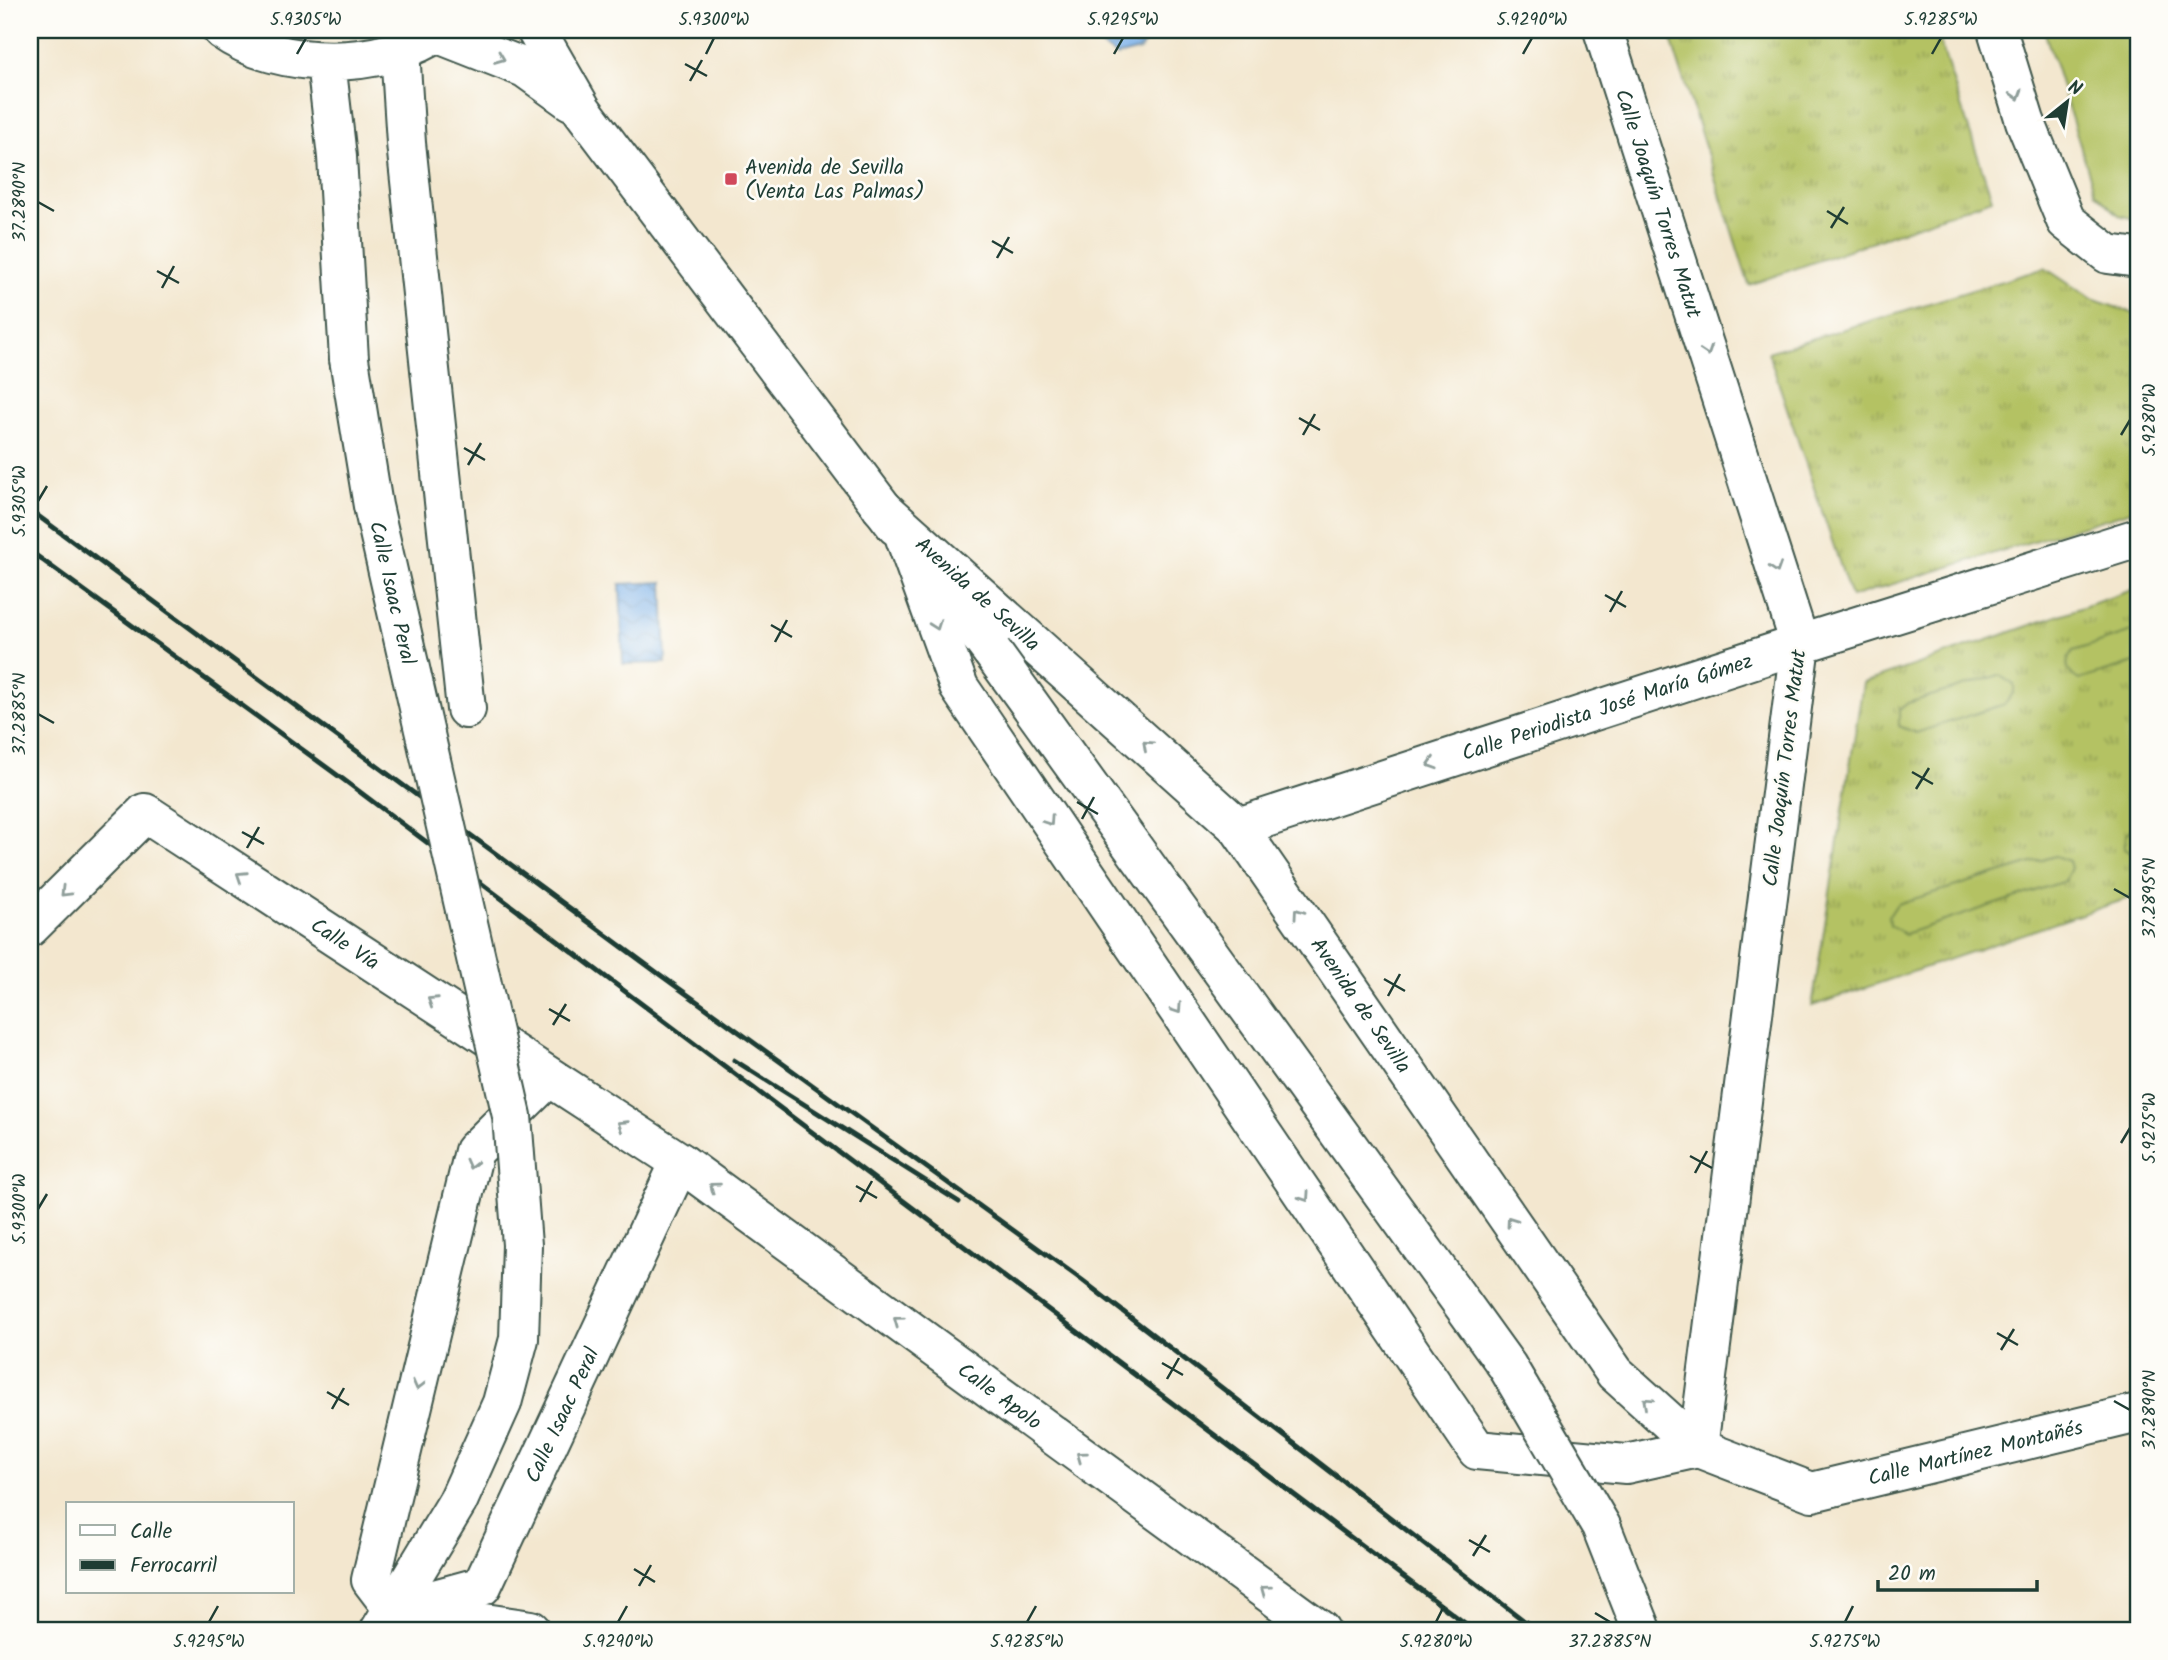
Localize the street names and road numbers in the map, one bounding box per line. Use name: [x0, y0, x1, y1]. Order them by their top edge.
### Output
street label: Calle Joaquín Torres Matut: [1605, 85, 1710, 323]
street label: Calle Isaac Peral: [359, 518, 424, 668]
street label: Avenida de Sevilla: [907, 530, 1047, 660]
street label: Calle Periodista José María Gómez: [1458, 646, 1757, 771]
street label: Calle Joaquín Torres Matut: [1755, 647, 1817, 889]
street label: Calle Vía: [303, 910, 386, 980]
street label: Avenida de Sevilla: [1301, 931, 1419, 1081]
street label: Calle Isaac Peral: [517, 1342, 609, 1489]
street label: Calle Apolo: [950, 1355, 1048, 1439]
street label: Calle Martínez Montañés: [1865, 1412, 2087, 1496]

